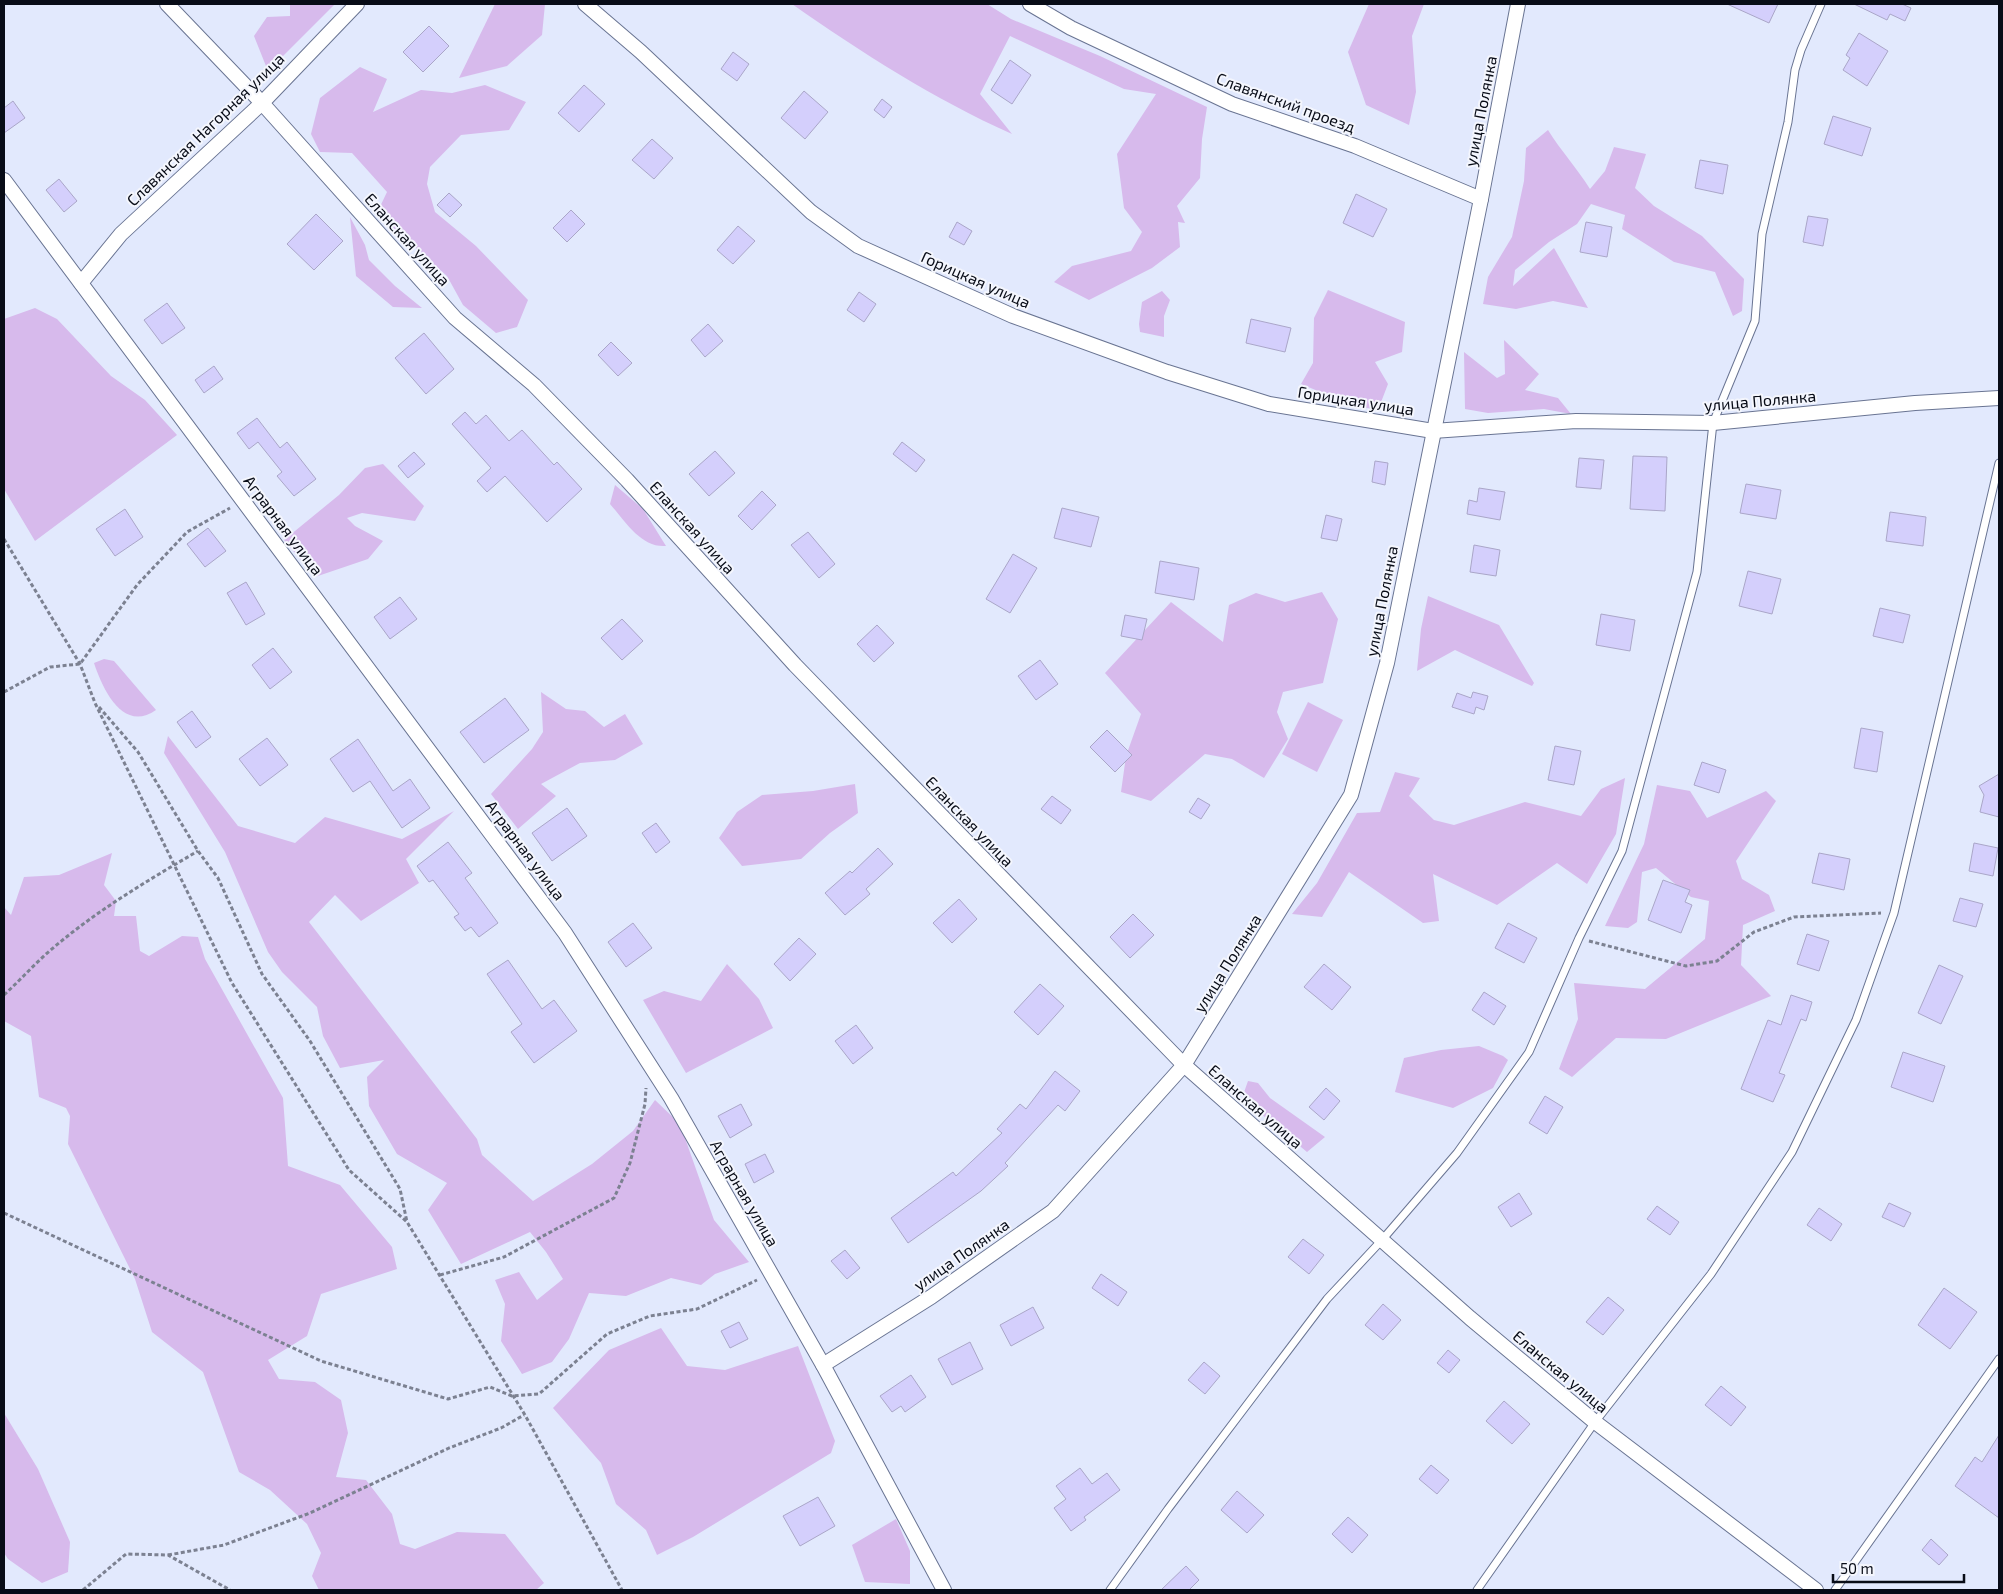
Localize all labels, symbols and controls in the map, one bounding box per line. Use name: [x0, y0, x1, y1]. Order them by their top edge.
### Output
street label: Славянская Нагорная улица: [122, 49, 288, 210]
street label: улица Полянка: [1460, 54, 1501, 168]
street label: Славянский проезд: [1214, 68, 1358, 136]
street label: Еланская улица: [361, 189, 455, 290]
street label: Горицкая улица: [918, 246, 1034, 312]
street label: Горицкая улица: [1296, 381, 1416, 420]
street label: улица Полянка: [1703, 386, 1817, 415]
street label: Аграрная улица: [240, 471, 328, 579]
street label: Еланская улица: [646, 477, 740, 578]
street label: улица Полянка: [1361, 544, 1402, 658]
street label: Еланская улица: [921, 772, 1018, 871]
street label: Аграрная улица: [482, 796, 570, 904]
street label: улица Полянка: [1189, 910, 1266, 1016]
street label: Еланская улица: [1204, 1060, 1307, 1153]
street label: Аграрная улица: [706, 1136, 783, 1250]
street label: улица Полянка: [910, 1214, 1013, 1295]
street label: Еланская улица: [1509, 1326, 1612, 1417]
scale bar: [1833, 1552, 1964, 1584]
text: 50 m: [1840, 1559, 1874, 1577]

